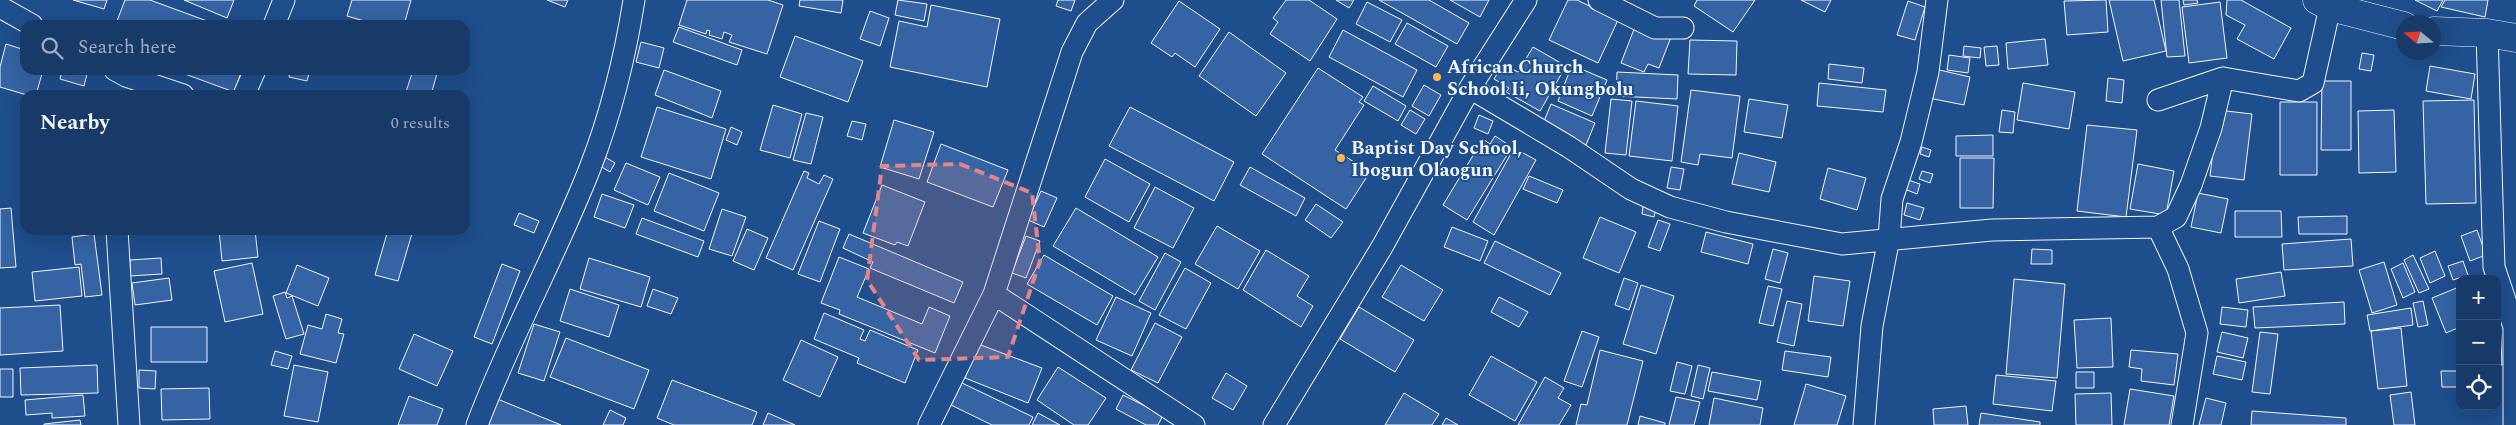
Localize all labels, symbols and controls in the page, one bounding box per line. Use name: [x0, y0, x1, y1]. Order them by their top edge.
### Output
north arrow: [2396, 15, 2441, 60]
search box: [20, 20, 470, 75]
text: Search here: [78, 33, 177, 62]
icon: search: [38, 34, 66, 62]
place label: African Church School Ii, Okungbolu: [1447, 53, 1634, 104]
marker: African Church School Ii, Okungbolu: [1431, 71, 1443, 83]
text: Nearby: [40, 107, 110, 139]
text: 0 results: [391, 111, 450, 135]
place label: Baptist Day School, Ibogun Olaogun: [1351, 134, 1523, 185]
marker: Baptist Day School, Ibogun Olaogun: [1335, 152, 1347, 164]
map controls: [2456, 275, 2501, 410]
button: +: [2456, 275, 2501, 320]
button: −: [2456, 320, 2501, 365]
button: locate: [2456, 365, 2501, 410]

